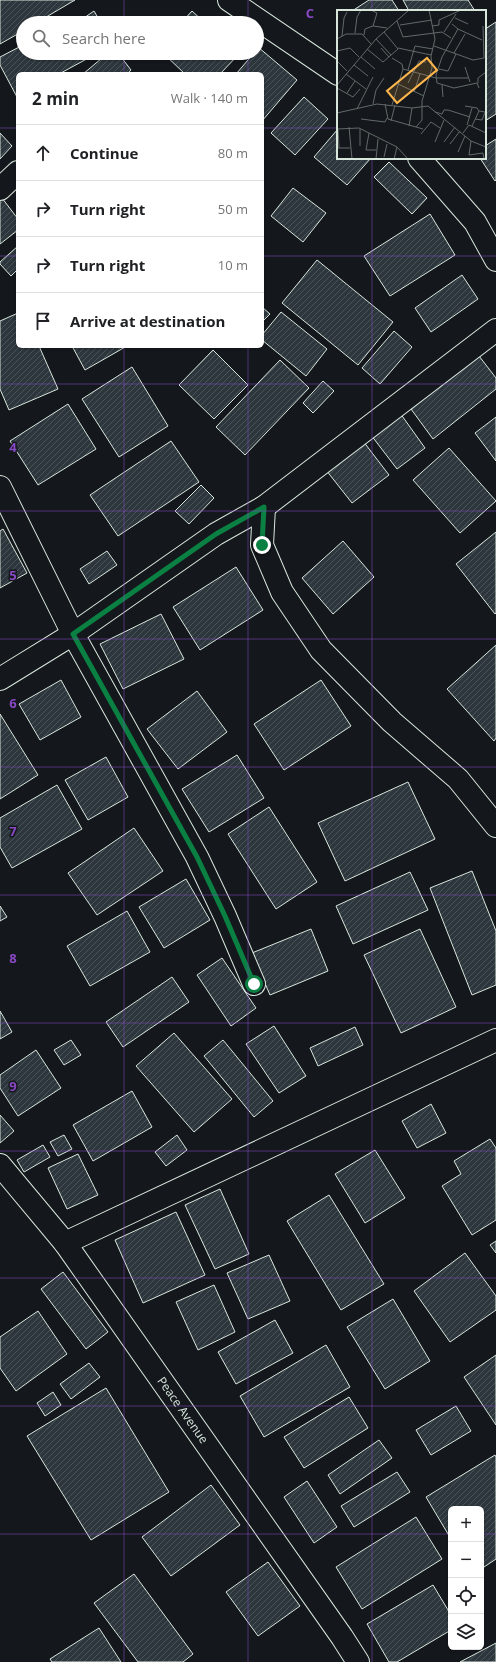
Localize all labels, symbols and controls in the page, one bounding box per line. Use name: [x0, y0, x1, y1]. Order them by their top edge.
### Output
text: C: [306, 4, 314, 22]
inset map: [337, 10, 486, 159]
search box: [16, 16, 264, 60]
icon: search: [30, 27, 52, 49]
text: Search here: [62, 28, 146, 48]
text: 2 min: [32, 87, 79, 110]
text: Walk · 140 m: [171, 89, 248, 107]
icon: ahead: [32, 142, 54, 164]
text: Continue: [70, 143, 138, 163]
text: 80 m: [218, 144, 248, 162]
icon: right: [32, 198, 54, 220]
text: Turn right: [70, 199, 145, 219]
text: 50 m: [218, 200, 248, 218]
icon: right: [32, 254, 54, 276]
text: Turn right: [70, 255, 145, 275]
text: 10 m: [218, 256, 248, 274]
icon: arrive: [32, 310, 54, 332]
text: Arrive at destination: [70, 311, 225, 331]
text: 4: [9, 438, 17, 456]
route end: [253, 536, 271, 554]
text: 5: [9, 566, 17, 584]
text: 6: [9, 694, 17, 712]
text: 7: [9, 822, 17, 840]
text: 8: [9, 949, 17, 967]
route start: [245, 975, 263, 993]
text: 9: [9, 1077, 17, 1095]
street label: Peace Avenue: [154, 1373, 213, 1447]
map controls: [448, 1506, 484, 1650]
button: +: [448, 1506, 484, 1542]
button: −: [448, 1542, 484, 1578]
button: locate: [448, 1578, 484, 1614]
button: layers: [448, 1614, 484, 1650]

